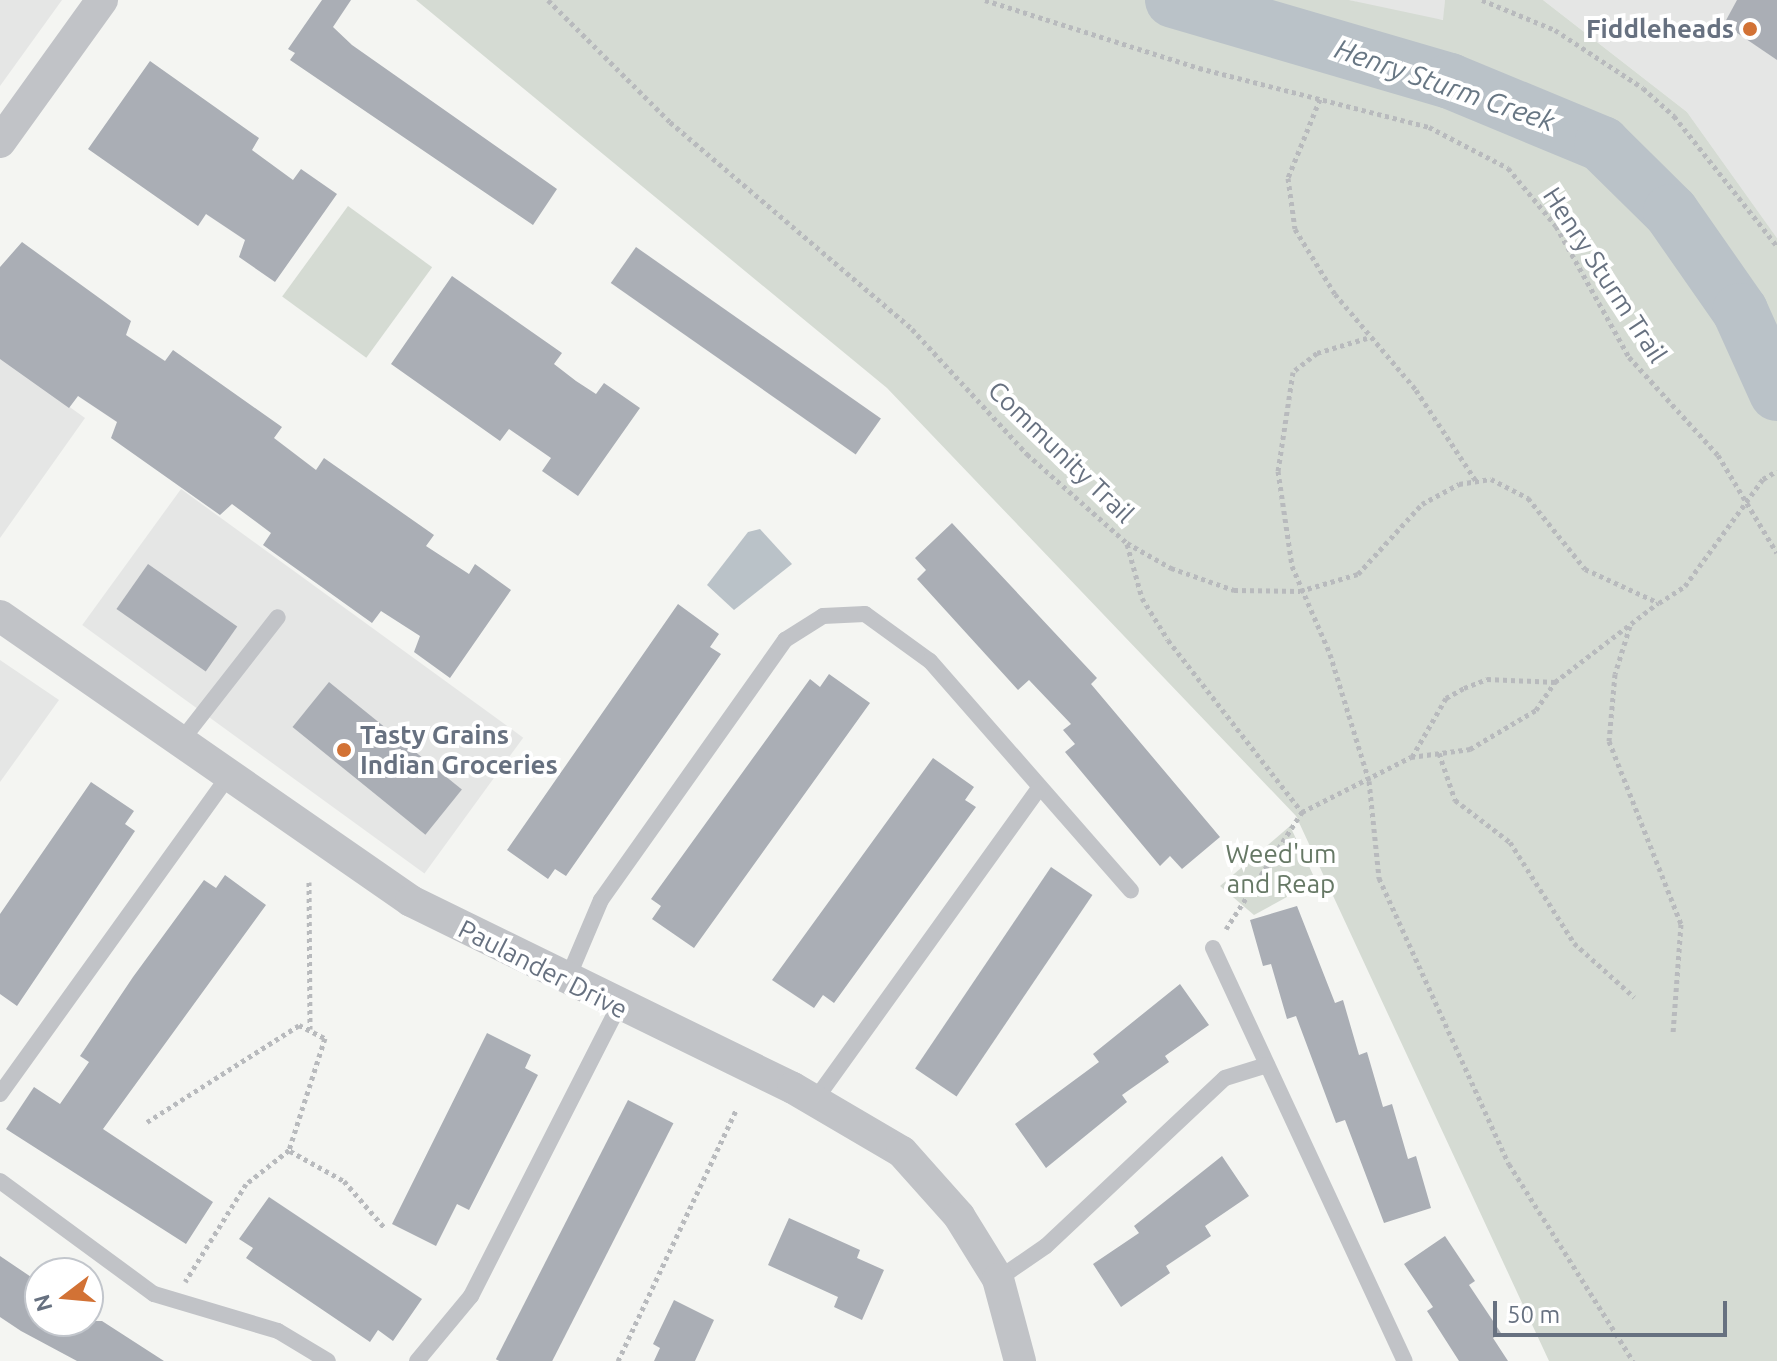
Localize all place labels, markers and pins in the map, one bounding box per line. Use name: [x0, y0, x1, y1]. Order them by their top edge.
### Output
place label: Fiddleheads: [1586, 13, 1734, 45]
marker: Fiddleheads: [1741, 20, 1759, 38]
place label: Tasty Grains Indian Groceries: [360, 719, 558, 780]
marker: Tasty Grains Indian Groceries: [335, 741, 353, 759]

